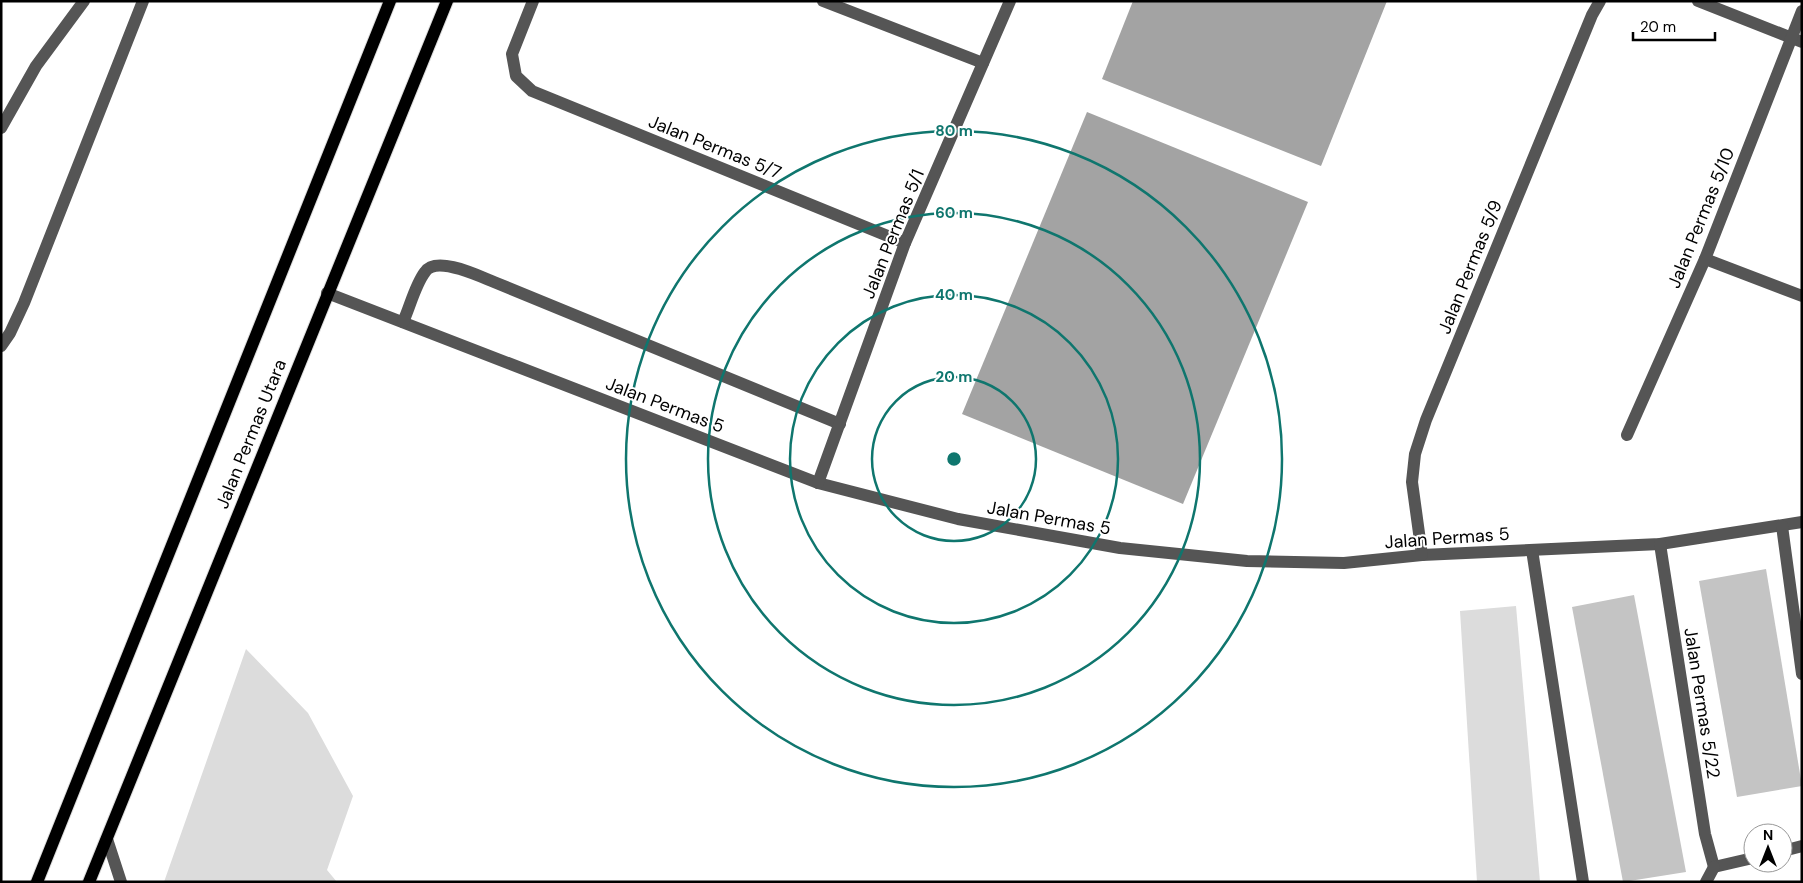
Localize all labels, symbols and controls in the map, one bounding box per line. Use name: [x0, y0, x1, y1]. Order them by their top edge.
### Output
scale bar: [1633, 10, 1716, 42]
text: 20 m: [1640, 17, 1676, 37]
street label: Jalan Permas 5/7: [645, 109, 785, 185]
text: 80 m: [935, 121, 973, 141]
street label: Jalan Permas 5/10: [1662, 144, 1740, 292]
street label: Jalan Permas 5/1: [856, 166, 930, 302]
street label: Jalan Permas 5/9: [1432, 197, 1508, 337]
text: 60 m: [935, 203, 973, 223]
text: 40 m: [935, 285, 973, 305]
street label: Jalan Permas Utara: [210, 356, 292, 512]
text: 20 m: [936, 367, 972, 387]
street label: Jalan Permas 5: [602, 371, 728, 439]
centre of rings: [945, 450, 963, 468]
street label: Jalan Permas 5: [985, 495, 1113, 541]
street label: Jalan Permas 5: [1384, 522, 1510, 554]
street label: Jalan Permas 5/22: [1678, 626, 1726, 780]
north arrow: [1743, 823, 1793, 873]
text: N: [1763, 826, 1773, 844]

